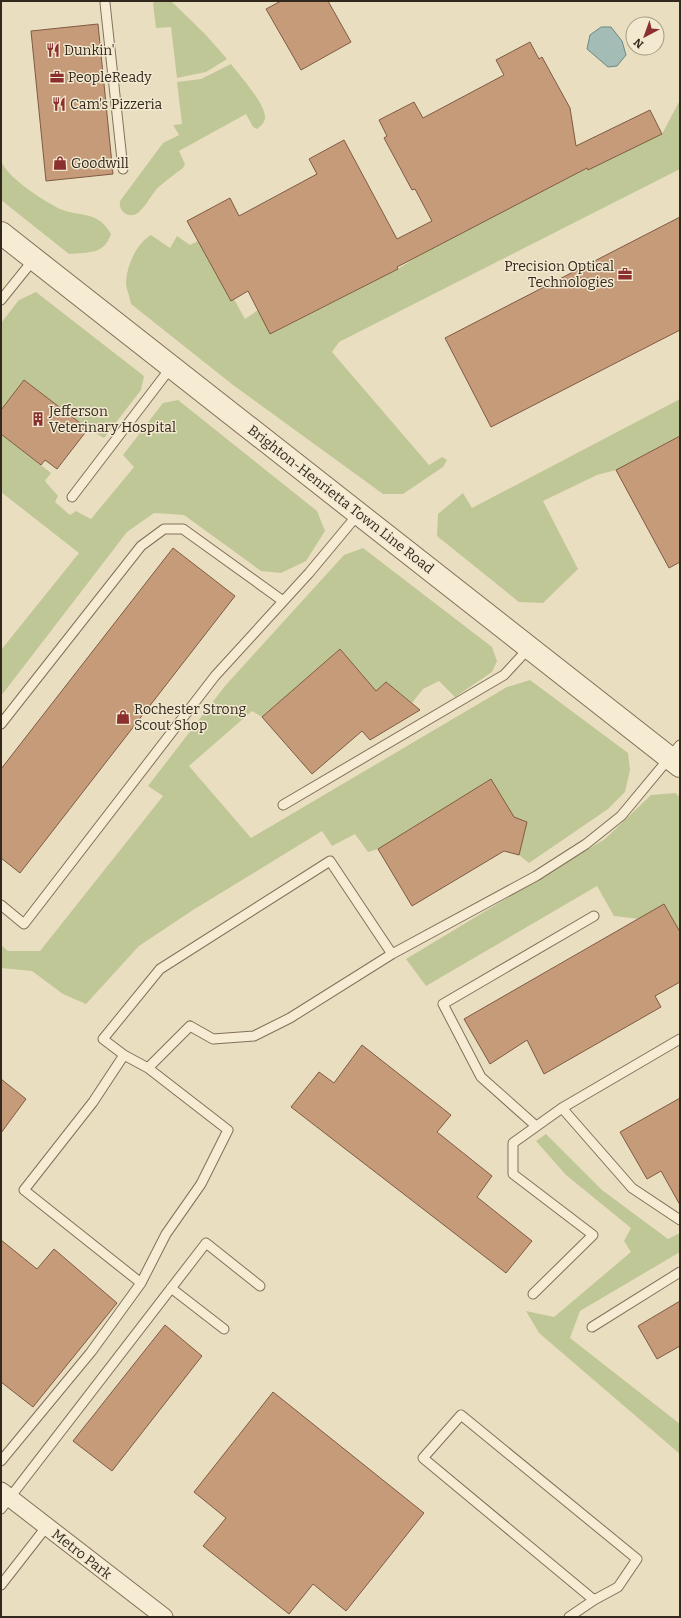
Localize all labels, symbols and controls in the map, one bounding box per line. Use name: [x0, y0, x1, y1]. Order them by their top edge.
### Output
north arrow: [625, 16, 665, 56]
text: N: [631, 35, 646, 51]
restaurant icon: Dunkin': [45, 42, 61, 58]
place label: Dunkin': [64, 42, 115, 59]
office icon: PeopleReady: [49, 69, 65, 85]
place label: PeopleReady: [68, 69, 152, 86]
restaurant icon: Cam's Pizzeria: [51, 96, 67, 112]
place label: Cam's Pizzeria: [70, 96, 163, 113]
shop icon: Goodwill: [52, 155, 68, 171]
place label: Goodwill: [71, 155, 129, 172]
place label: Precision Optical Technologies: [504, 258, 614, 291]
office icon: Precision Optical Technologies: [617, 266, 633, 282]
place label: Jefferson Veterinary Hospital: [48, 403, 176, 436]
building icon: Jefferson Veterinary Hospital: [30, 411, 46, 427]
street label: Brighton-Henrietta Town Line Road: [244, 422, 437, 577]
place label: Rochester Strong Scout Shop: [134, 701, 247, 734]
shop icon: Rochester Strong Scout Shop: [115, 709, 131, 725]
street label: Metro Park: [48, 1526, 115, 1583]

